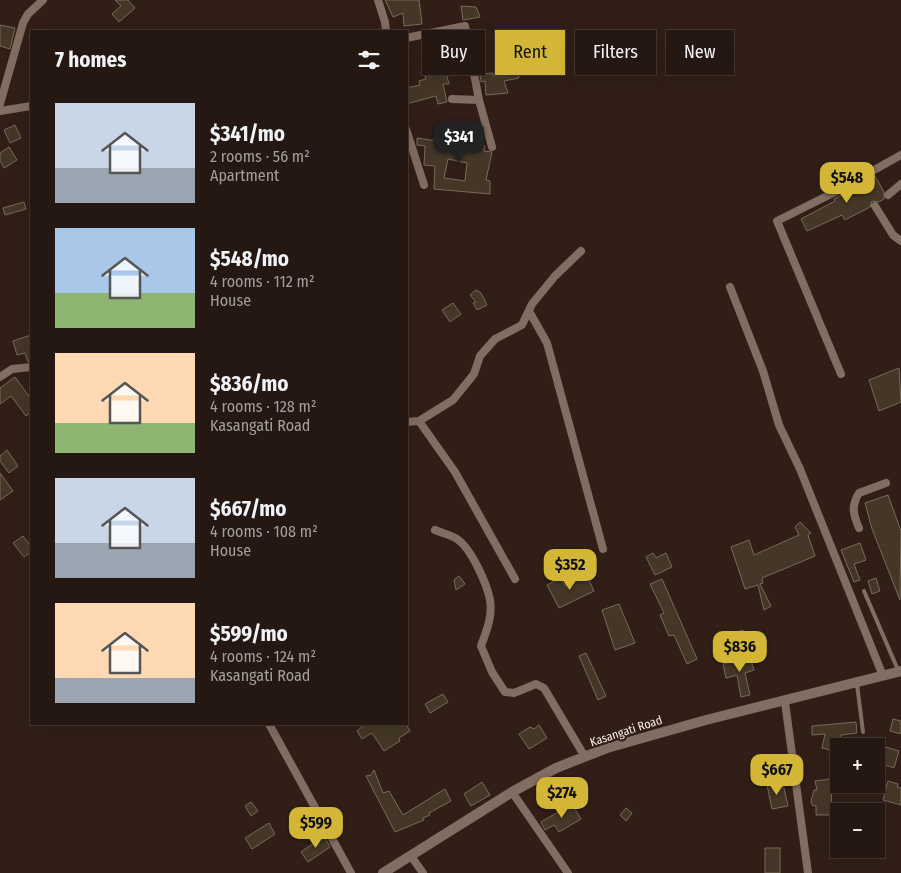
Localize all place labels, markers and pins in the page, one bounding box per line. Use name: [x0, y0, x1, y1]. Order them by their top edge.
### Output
pin: $341: [429, 120, 489, 163]
pin: $548: [817, 162, 877, 204]
pin: $352: [540, 548, 600, 591]
pin: $836: [710, 630, 770, 673]
pin: $667: [747, 754, 807, 796]
pin: $274: [532, 776, 592, 819]
pin: $599: [286, 806, 346, 849]

